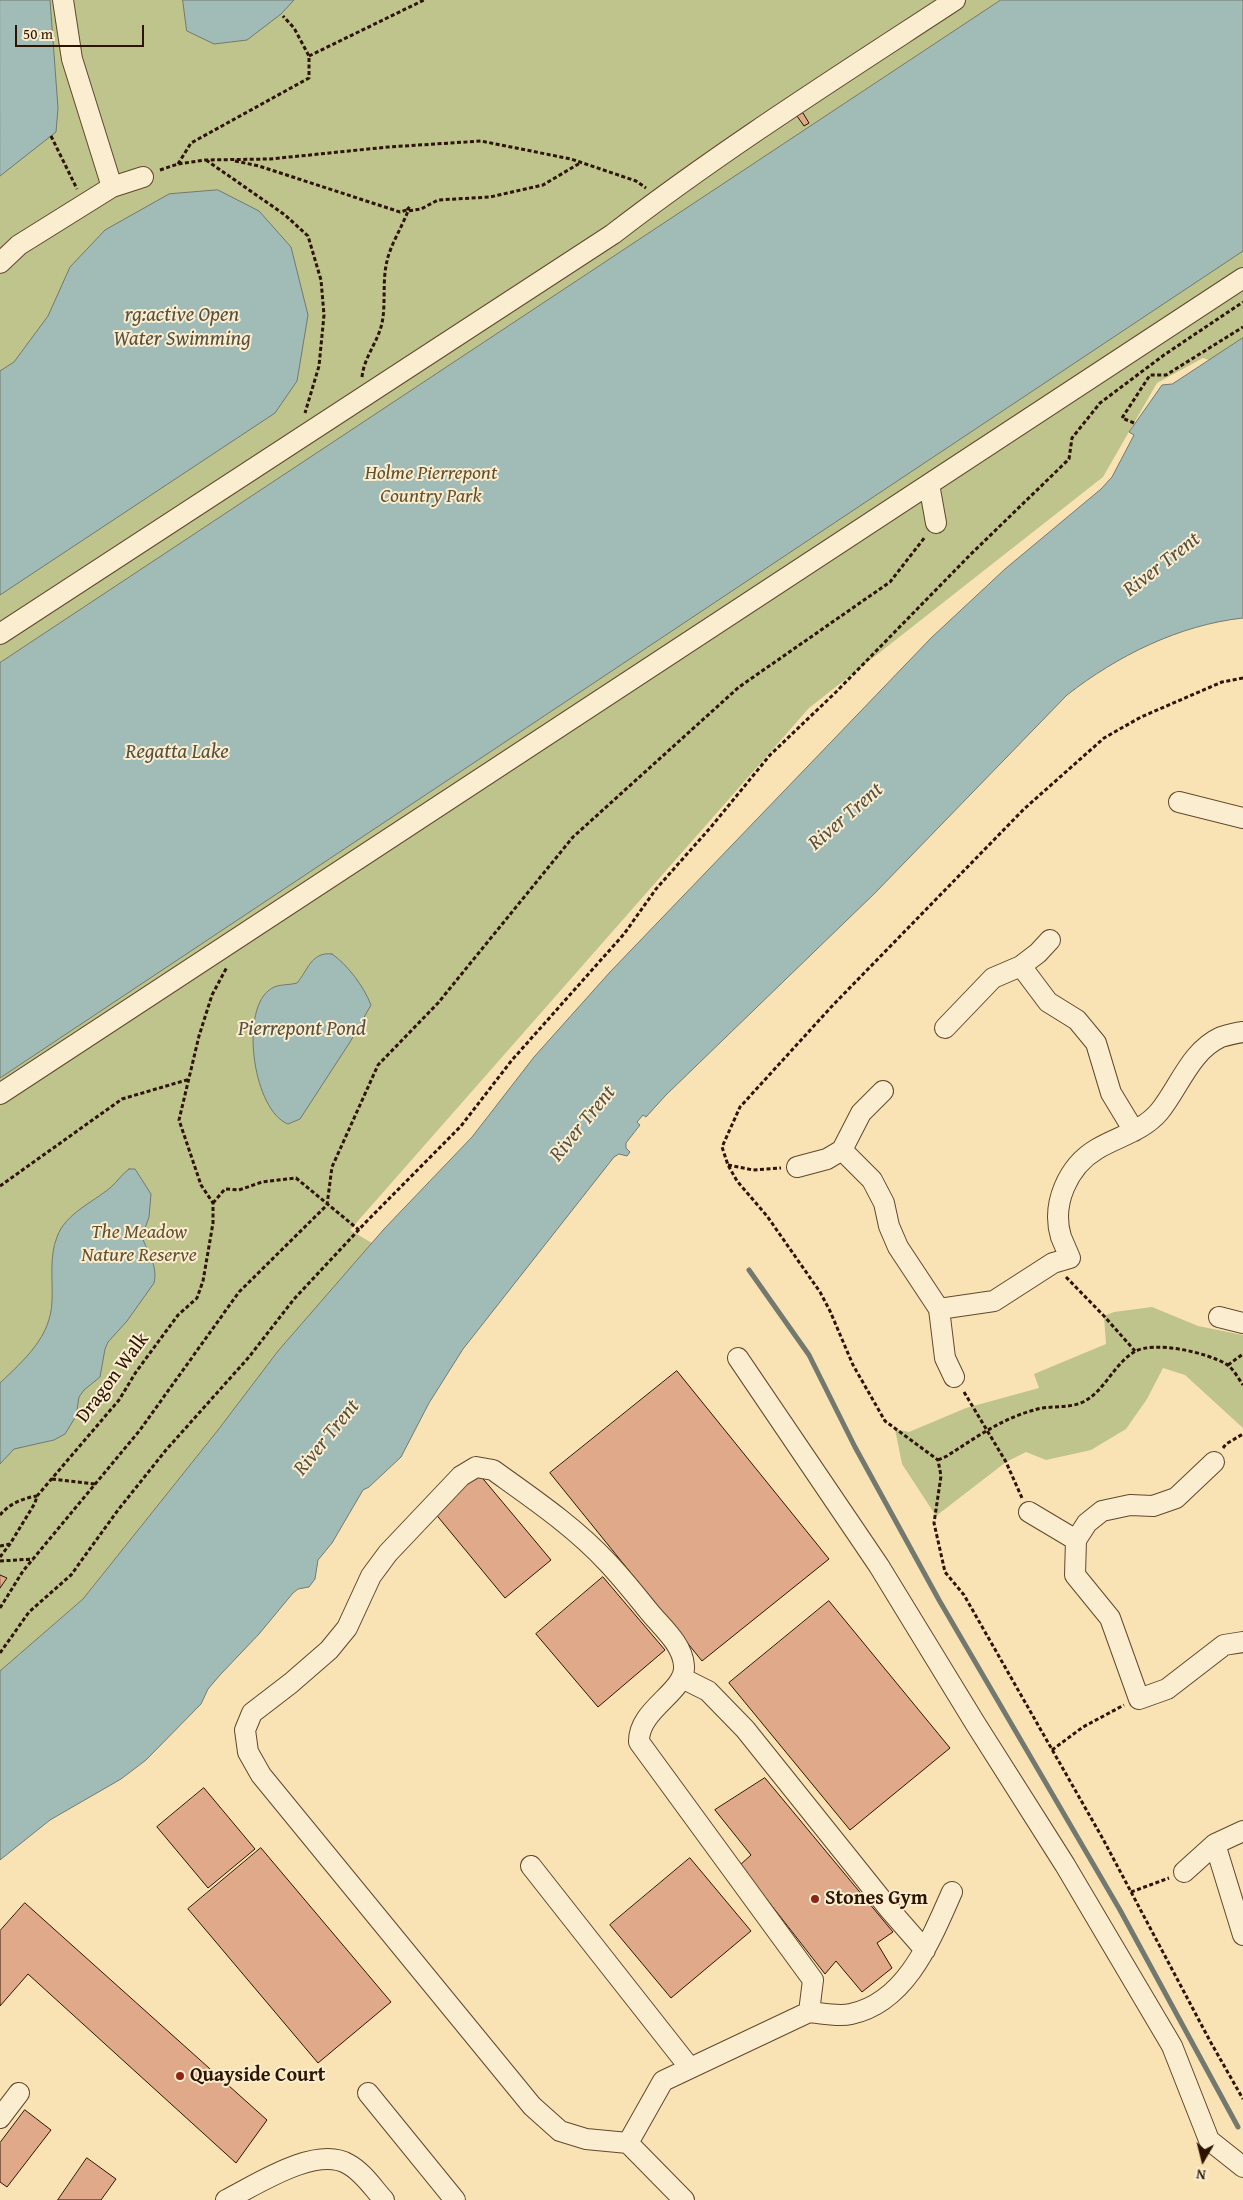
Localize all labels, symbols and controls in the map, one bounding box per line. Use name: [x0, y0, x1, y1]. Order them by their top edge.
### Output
scale bar: [18, 15, 146, 47]
text: 50 m: [23, 23, 53, 44]
water label: rg:active Open Water Swimming: [113, 303, 251, 353]
park label: Holme Pierrepont Country Park: [365, 462, 497, 509]
water label: River Trent: [1119, 527, 1205, 603]
water label: Regatta Lake: [125, 740, 229, 766]
water label: River Trent: [804, 778, 888, 856]
water label: Pierrepont Pond: [238, 1017, 366, 1043]
water label: River Trent: [545, 1081, 621, 1167]
park label: The Meadow Nature Reserve: [81, 1221, 197, 1268]
street label: Dragon Walk: [71, 1328, 155, 1428]
water label: River Trent: [289, 1395, 365, 1481]
place label: Stones Gym: [825, 1887, 928, 1911]
marker: Stones Gym: [809, 1893, 821, 1905]
place label: Quayside Court: [190, 2064, 325, 2088]
marker: Quayside Court: [174, 2070, 186, 2082]
north arrow: [1178, 2135, 1228, 2185]
text: N: [1195, 2164, 1207, 2185]

